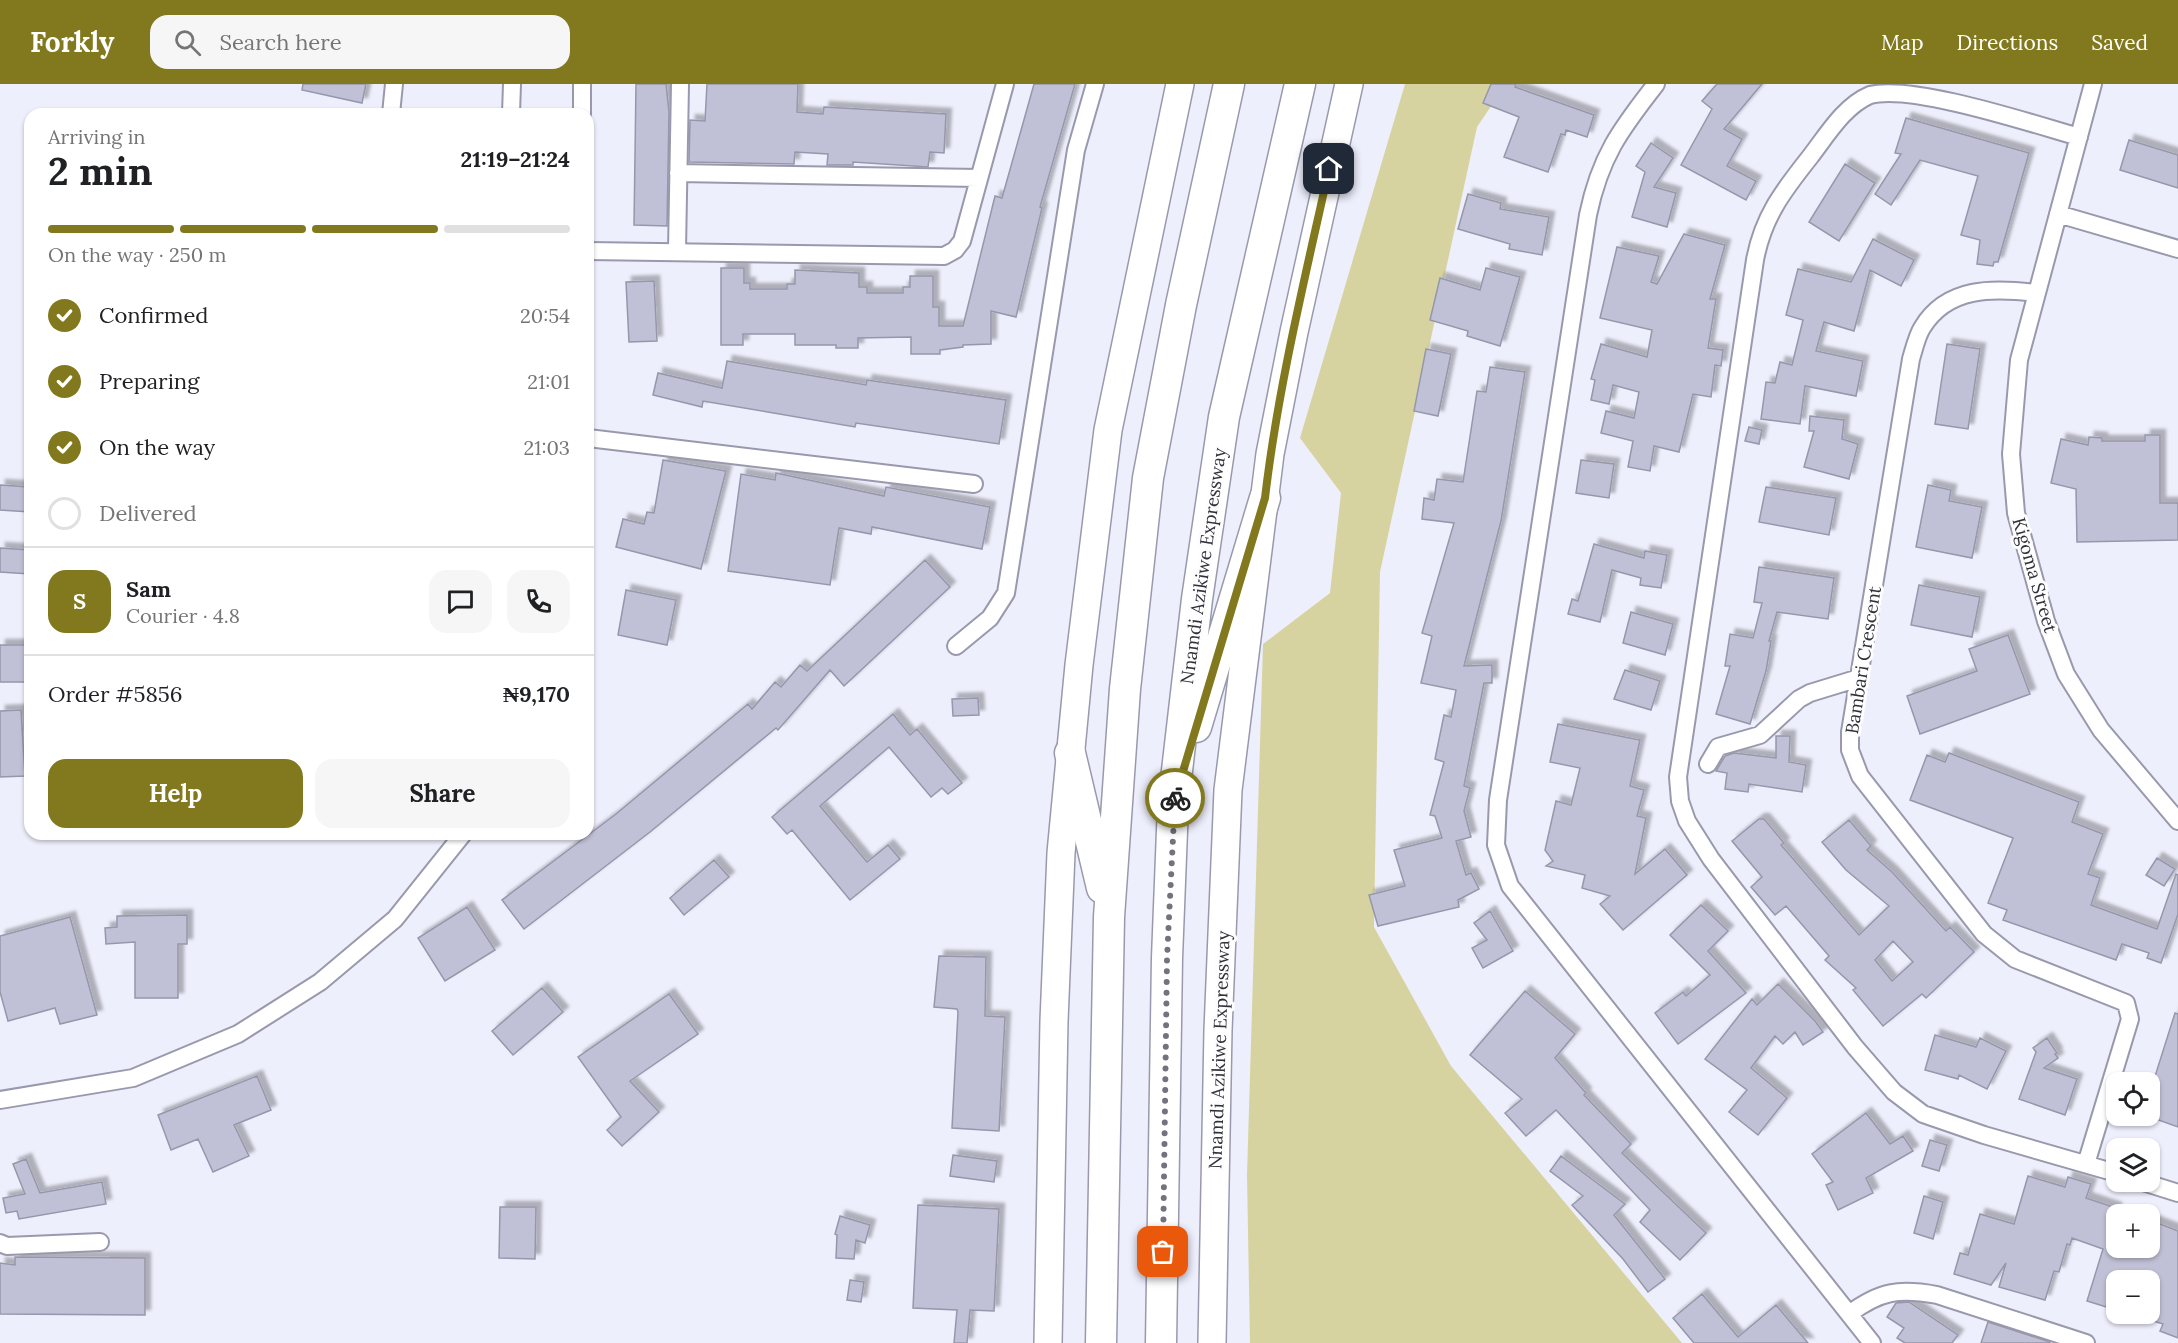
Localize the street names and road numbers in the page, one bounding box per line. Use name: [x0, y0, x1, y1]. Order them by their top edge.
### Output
street label: Nnamdi Azikiwe Expressway: [1175, 446, 1231, 686]
street label: Kigoma Street: [2008, 515, 2062, 635]
street label: Bambari Crescent: [1840, 584, 1886, 736]
street label: Nnamdi Azikiwe Expressway: [1203, 930, 1235, 1170]

